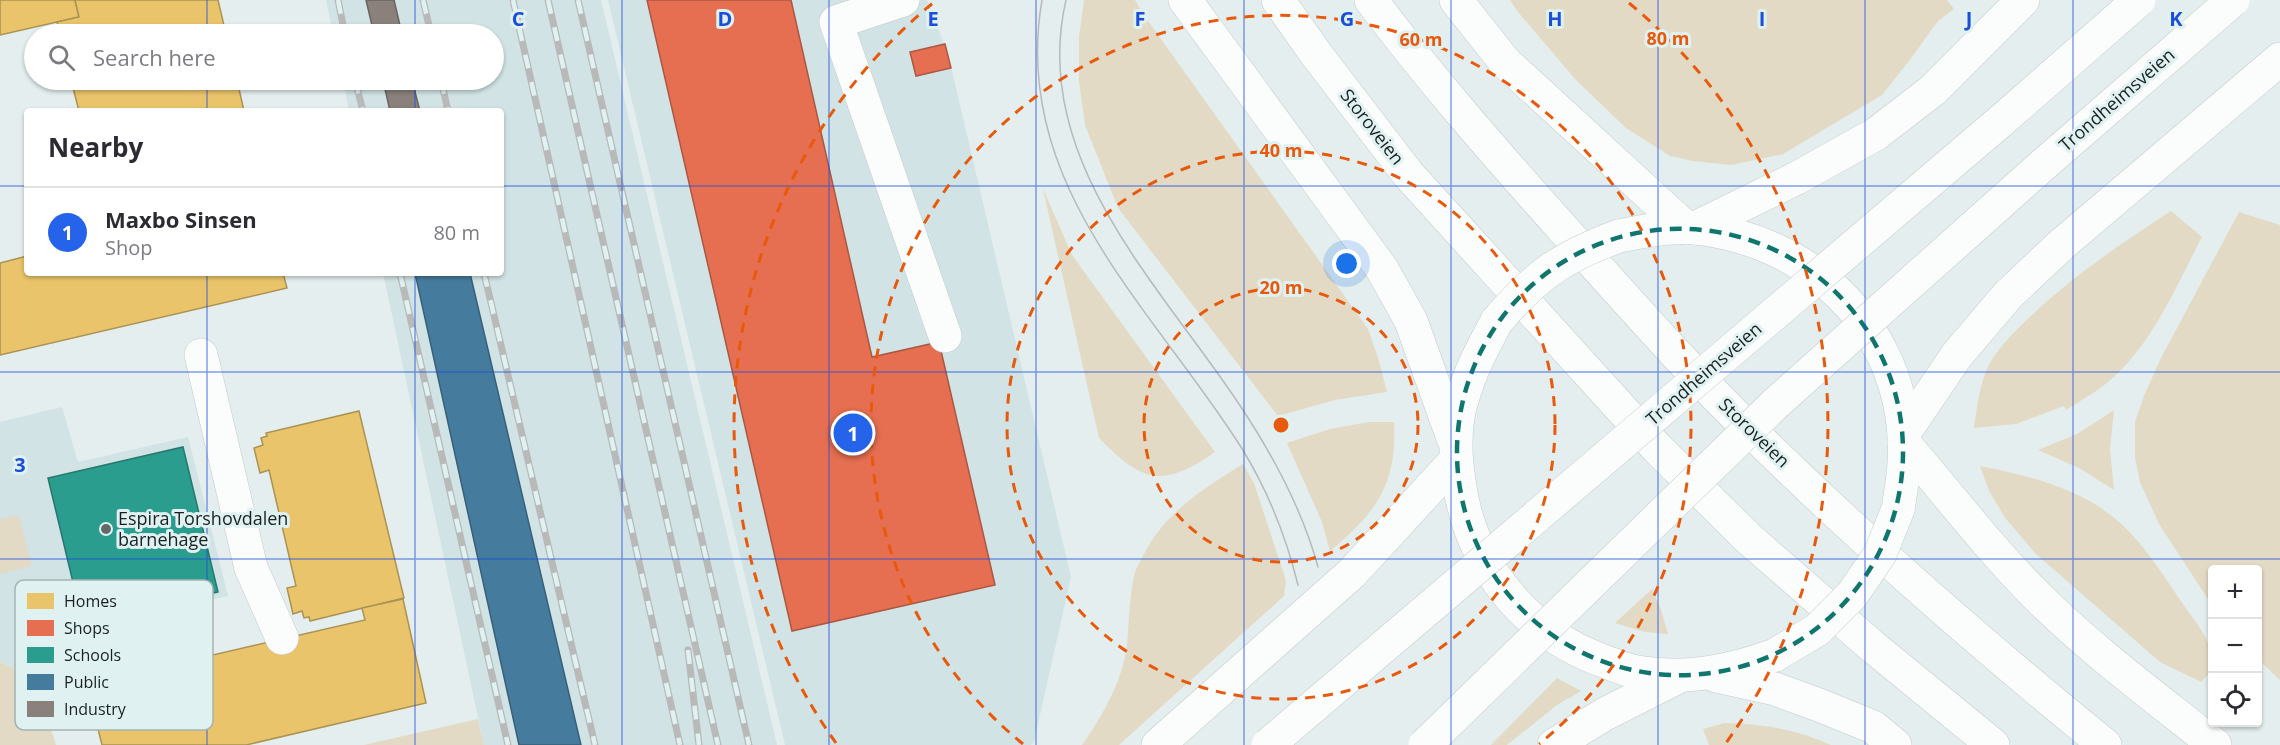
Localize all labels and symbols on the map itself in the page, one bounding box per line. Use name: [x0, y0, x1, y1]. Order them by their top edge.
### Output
text: C: [512, 5, 525, 32]
text: D: [718, 5, 732, 32]
text: E: [927, 5, 939, 32]
text: F: [1135, 5, 1145, 32]
text: G: [1340, 5, 1354, 32]
text: H: [1547, 5, 1563, 32]
text: I: [1759, 5, 1765, 32]
text: J: [1964, 5, 1972, 32]
text: K: [2169, 5, 2183, 32]
text: 80 m: [1647, 26, 1689, 50]
text: 60 m: [1400, 27, 1442, 51]
street label: Trondheimsveien: [2053, 42, 2179, 156]
street label: Storoveien: [1336, 83, 1410, 169]
text: 40 m: [1260, 138, 1302, 162]
your location: [1332, 249, 1361, 278]
text: 20 m: [1260, 275, 1302, 299]
street label: Trondheimsveien: [1640, 316, 1766, 430]
street label: Storoveien: [1714, 392, 1795, 472]
pin: 1: [834, 410, 872, 456]
centre of rings: [1271, 415, 1291, 435]
text: 3: [14, 451, 26, 478]
place label: Espira Torshovdalen barnehage: [118, 506, 288, 551]
marker: Espira Torshovdalen barnehage: [99, 522, 113, 536]
legend: [15, 580, 213, 730]
text: Homes: [64, 590, 117, 612]
text: Shops: [64, 617, 110, 639]
text: Schools: [64, 644, 121, 666]
text: Public: [64, 671, 109, 693]
text: Industry: [64, 698, 127, 720]

